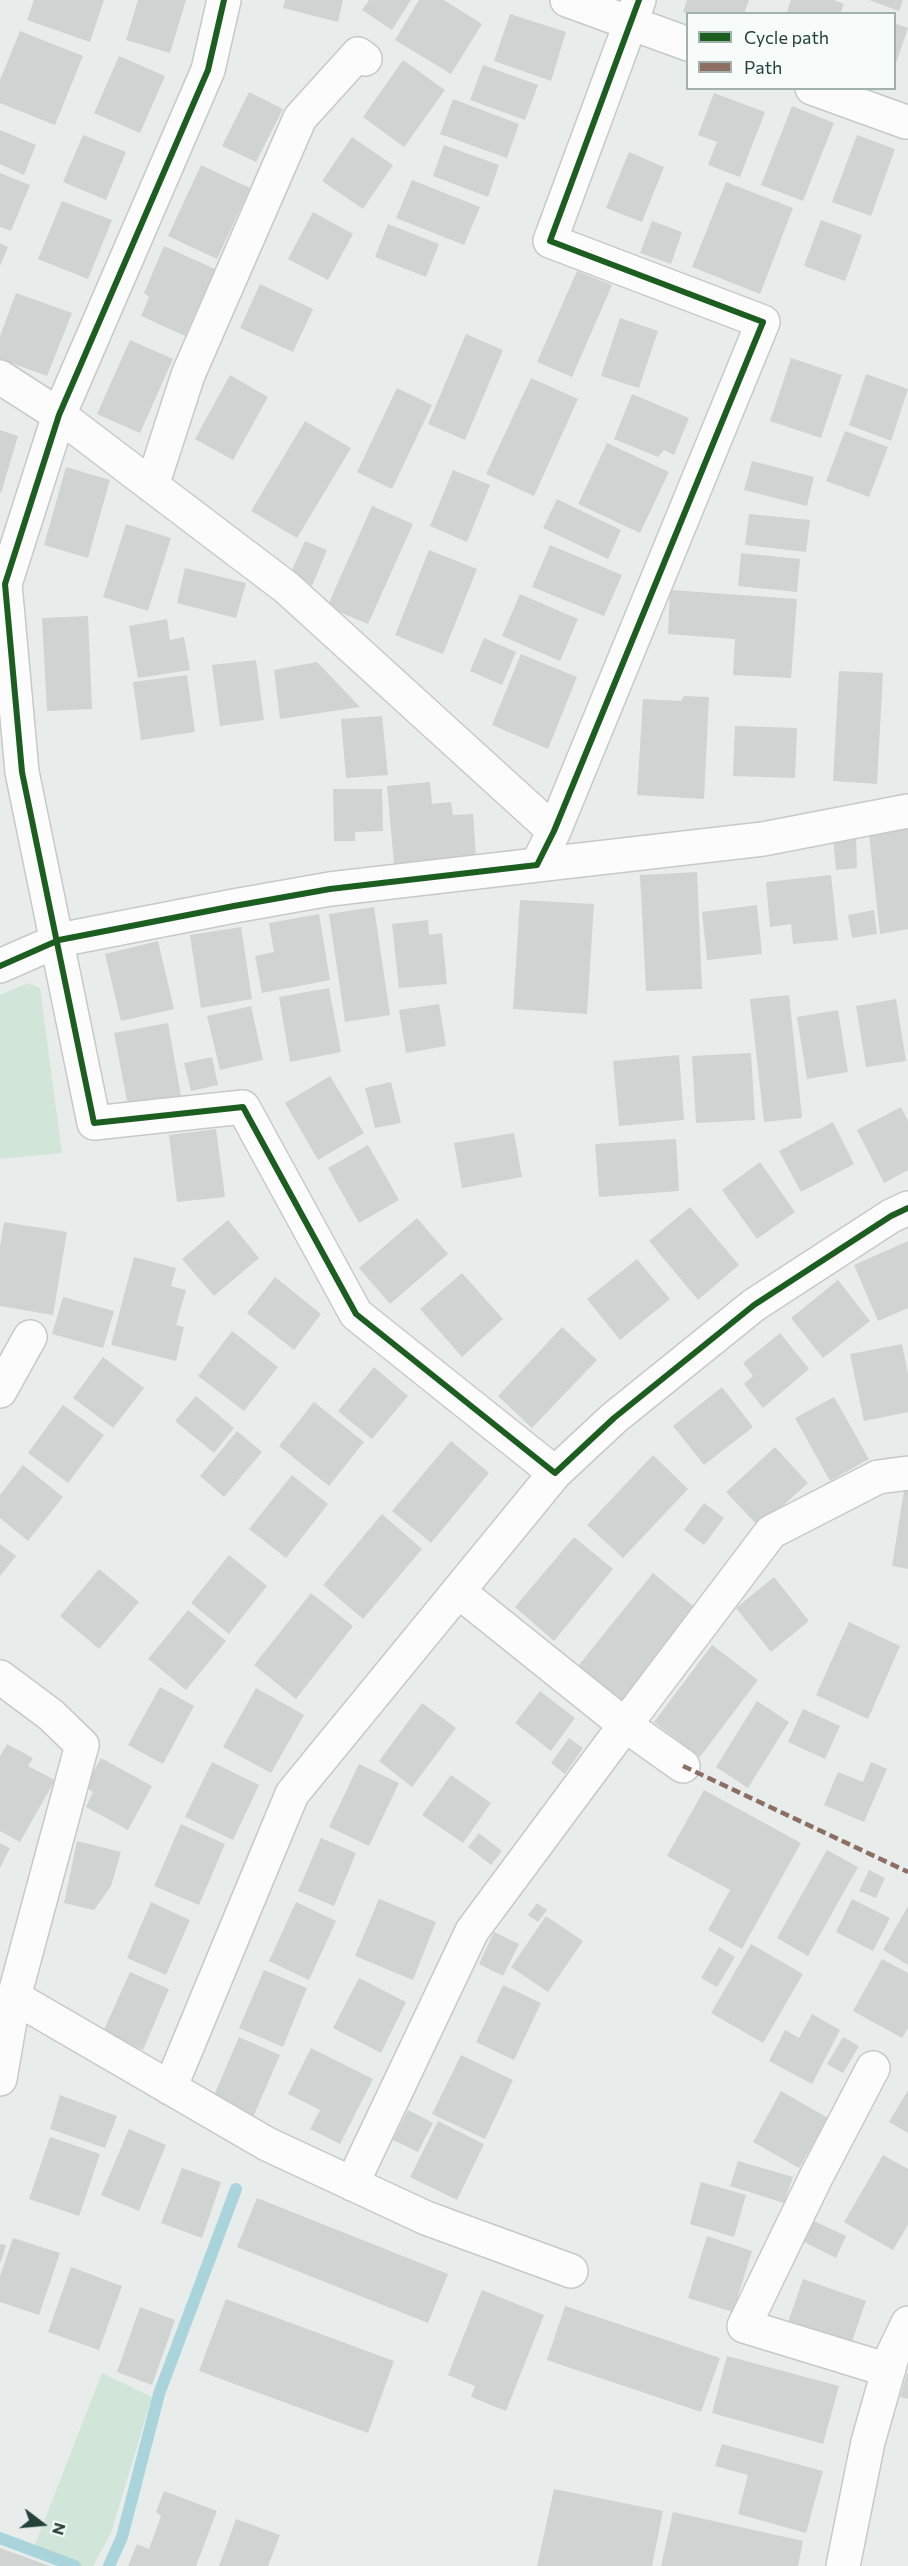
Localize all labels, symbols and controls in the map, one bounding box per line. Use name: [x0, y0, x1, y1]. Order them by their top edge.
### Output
legend: [686, 12, 896, 90]
text: Cycle path: [744, 26, 829, 48]
text: Path: [744, 56, 782, 78]
north arrow: [12, 2494, 72, 2554]
text: N: [49, 2521, 71, 2537]

